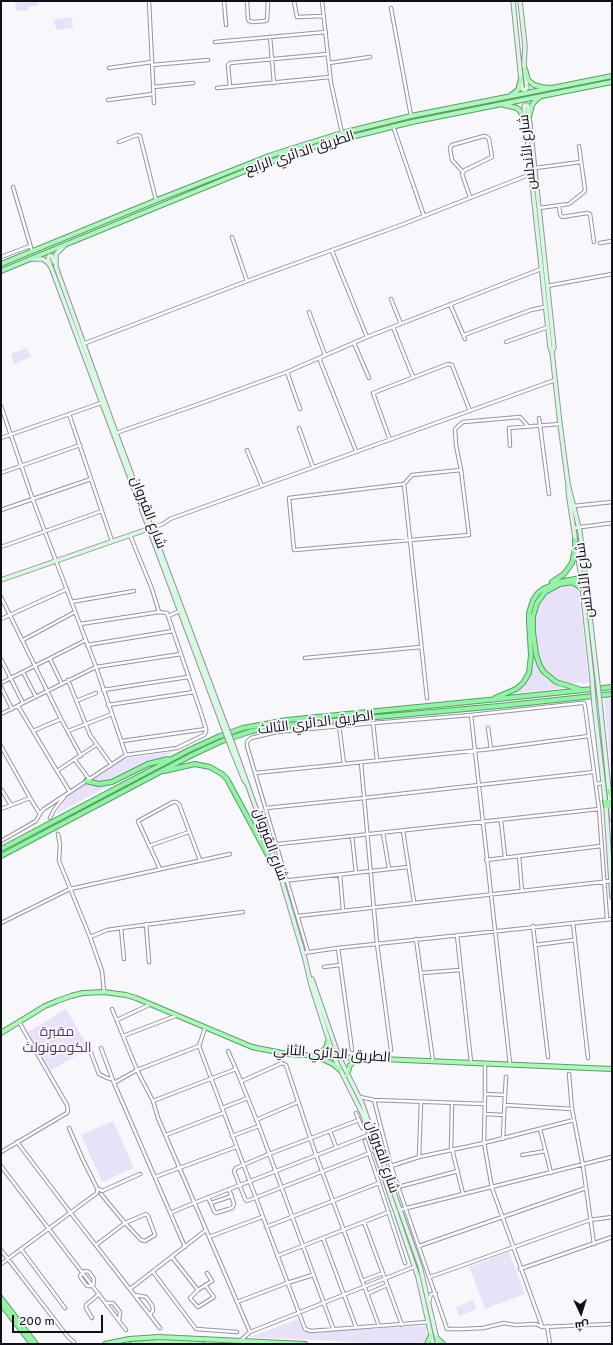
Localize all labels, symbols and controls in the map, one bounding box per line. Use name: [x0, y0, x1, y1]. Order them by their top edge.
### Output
street label: شارع الأندلس: [517, 113, 541, 191]
street label: الطريق الدائري الرابع: [243, 128, 357, 180]
street label: شارع القيروان: [126, 475, 168, 551]
street label: شارع الأندلس: [573, 541, 599, 619]
street label: الطريق الدائري الثالث: [257, 709, 375, 739]
street label: شارع القيروان: [248, 806, 290, 884]
park label: مقبرة الكومونولث: [22, 1025, 92, 1058]
street label: الطريق الدائري الثاني: [273, 1043, 391, 1067]
street label: شارع القيروان: [361, 1118, 401, 1196]
north arrow: [561, 1293, 601, 1333]
scale bar: [14, 1307, 105, 1333]
text: 200 m: [19, 1314, 55, 1330]
text: ش: [574, 1317, 589, 1332]

